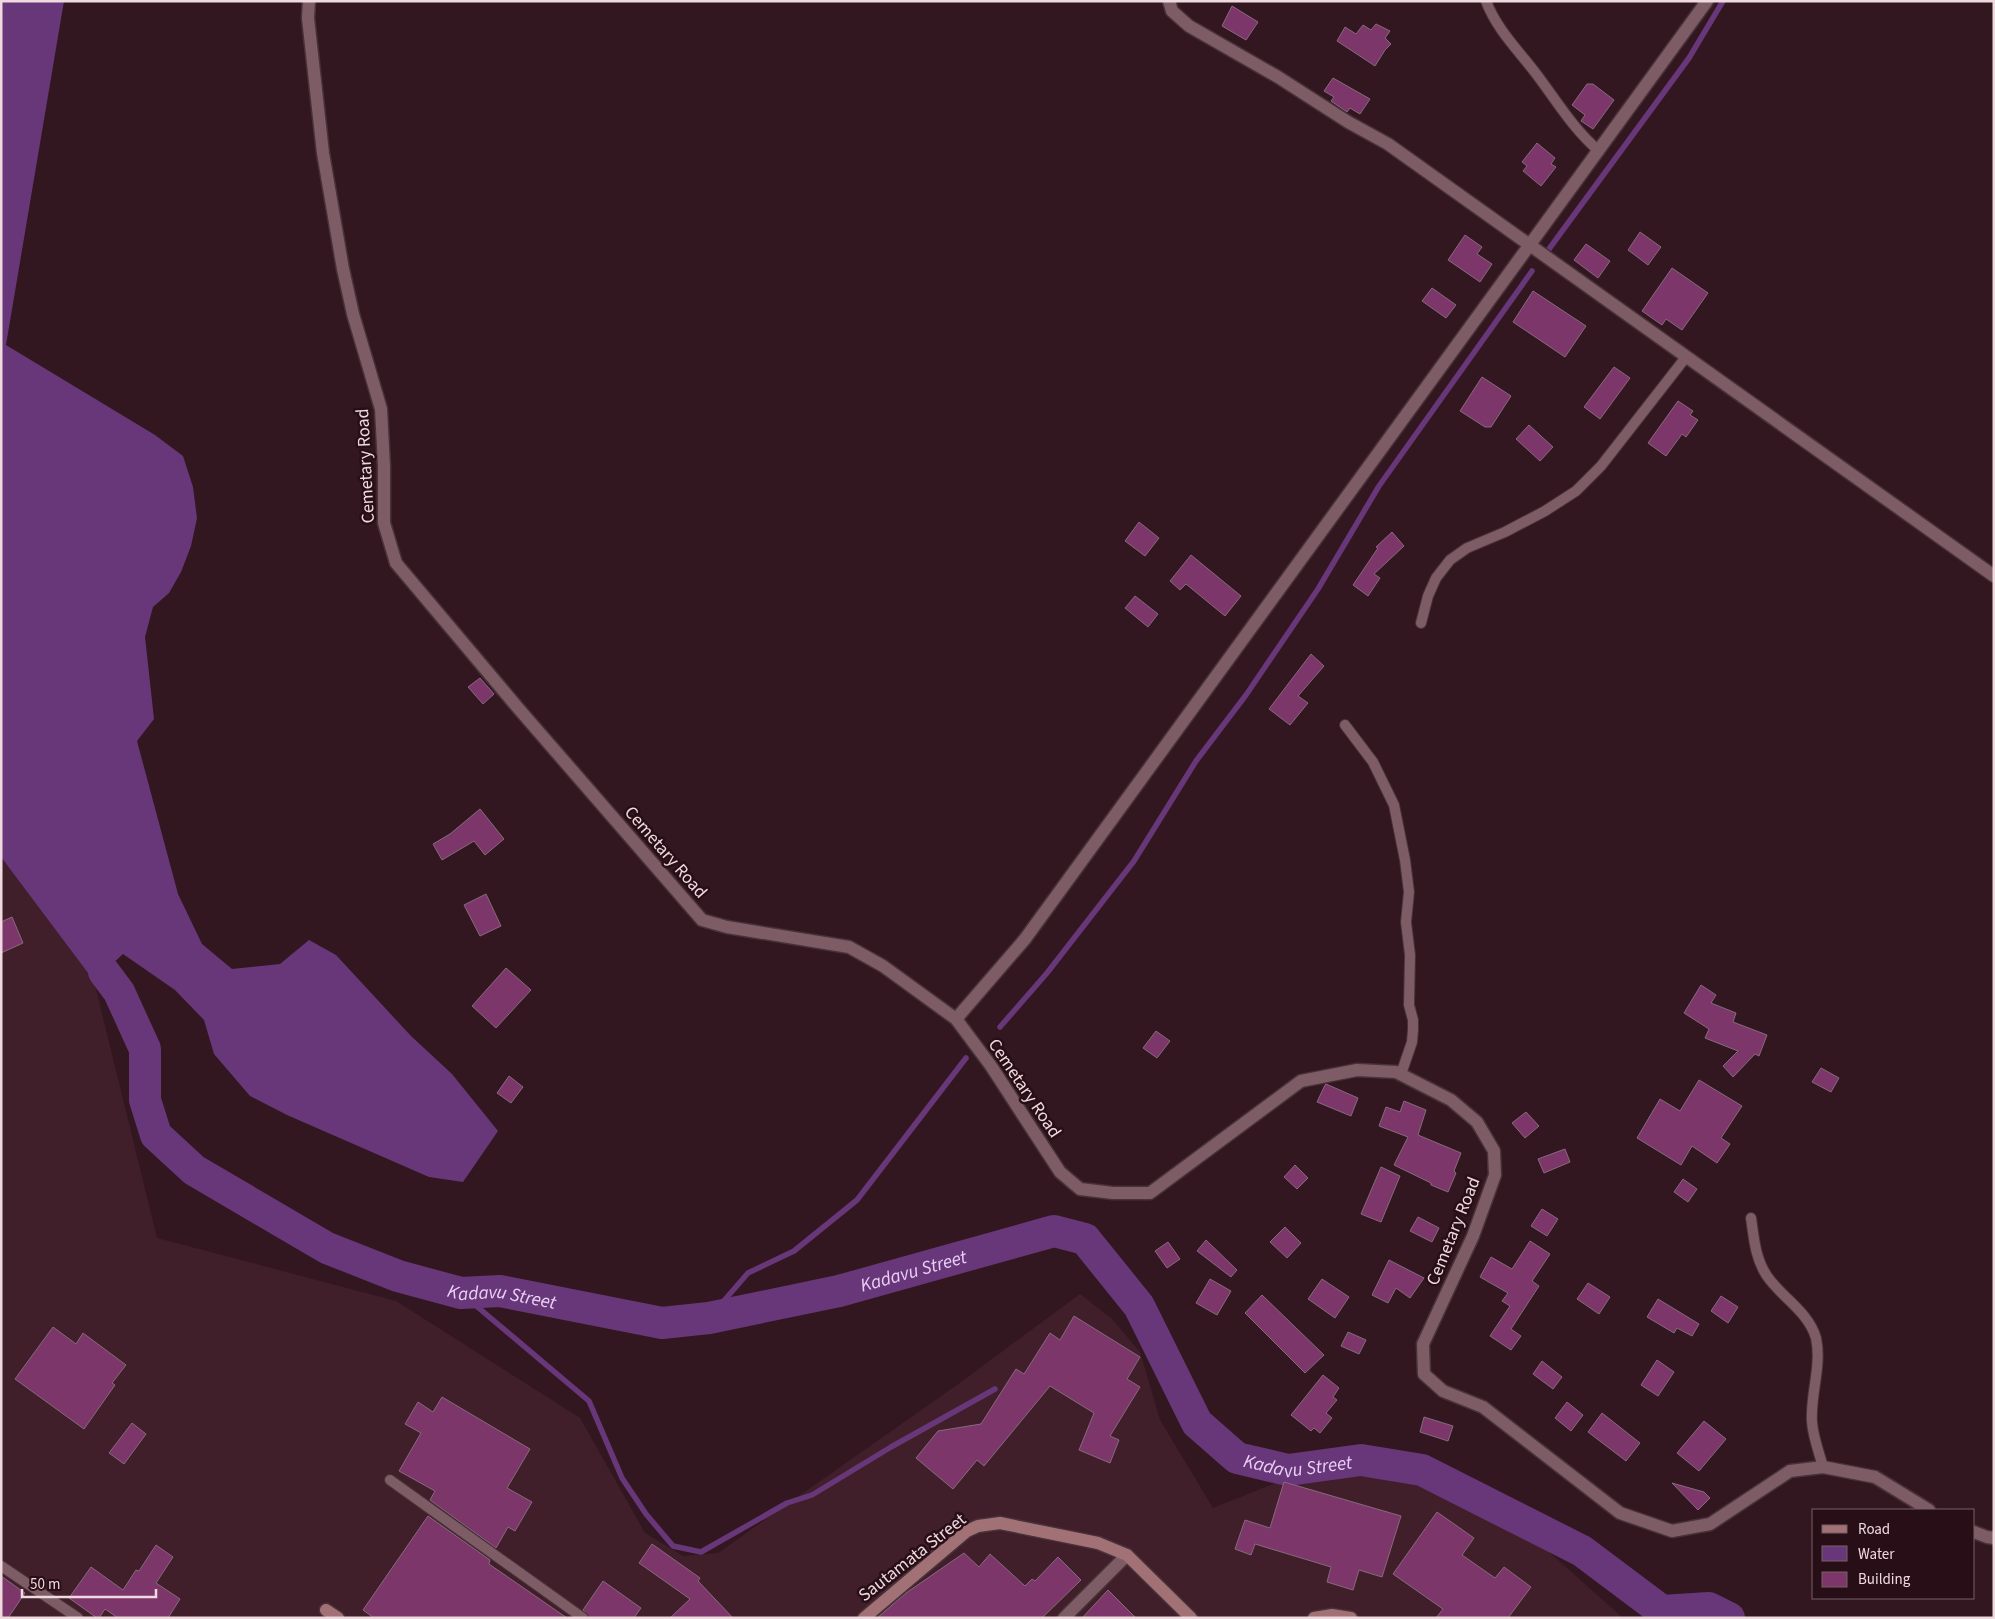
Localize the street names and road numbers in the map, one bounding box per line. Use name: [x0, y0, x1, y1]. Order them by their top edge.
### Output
street label: Cemetary Road: [350, 408, 381, 524]
street label: Cemetary Road: [618, 801, 713, 904]
street label: Cemetary Road: [982, 1034, 1067, 1143]
street label: Cemetary Road: [1420, 1173, 1487, 1289]
street label: Sautamata Street: [853, 1507, 971, 1607]

